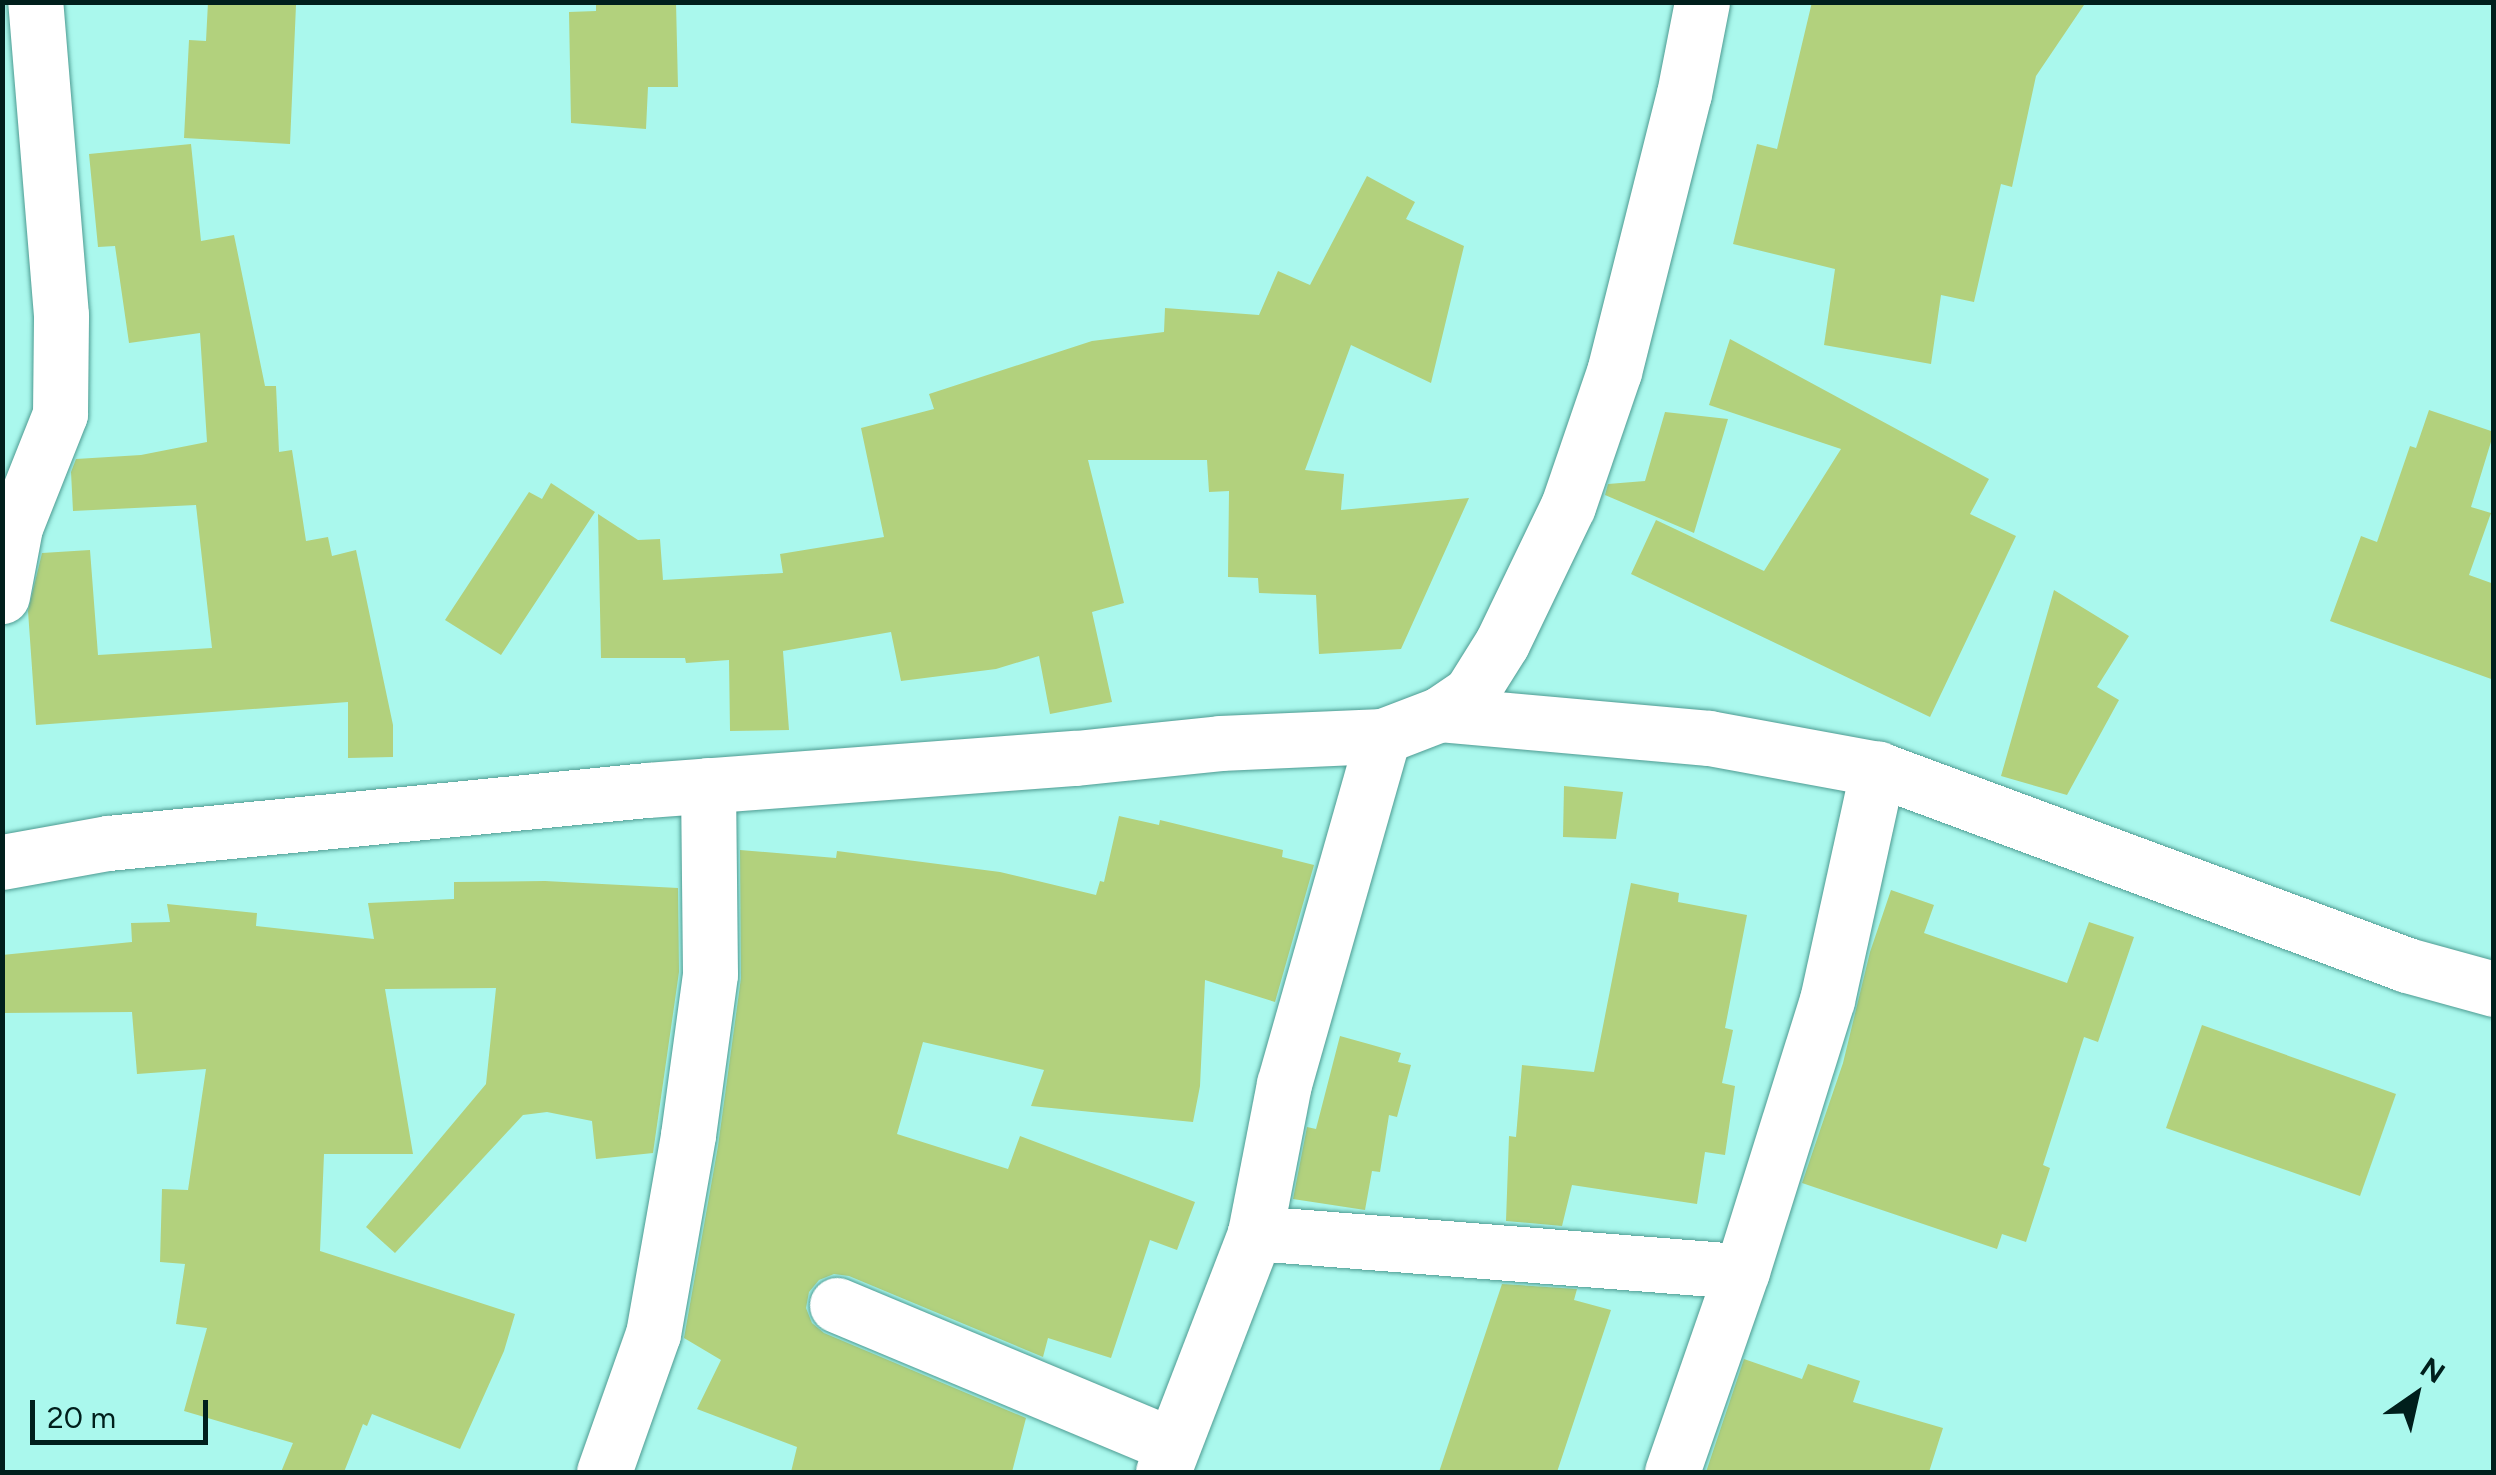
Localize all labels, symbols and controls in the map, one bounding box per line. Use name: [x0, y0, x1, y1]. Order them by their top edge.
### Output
north arrow: [2366, 1345, 2466, 1445]
text: N: [2414, 1350, 2451, 1390]
scale bar: [35, 1380, 212, 1442]
text: 20 m: [47, 1399, 116, 1436]

